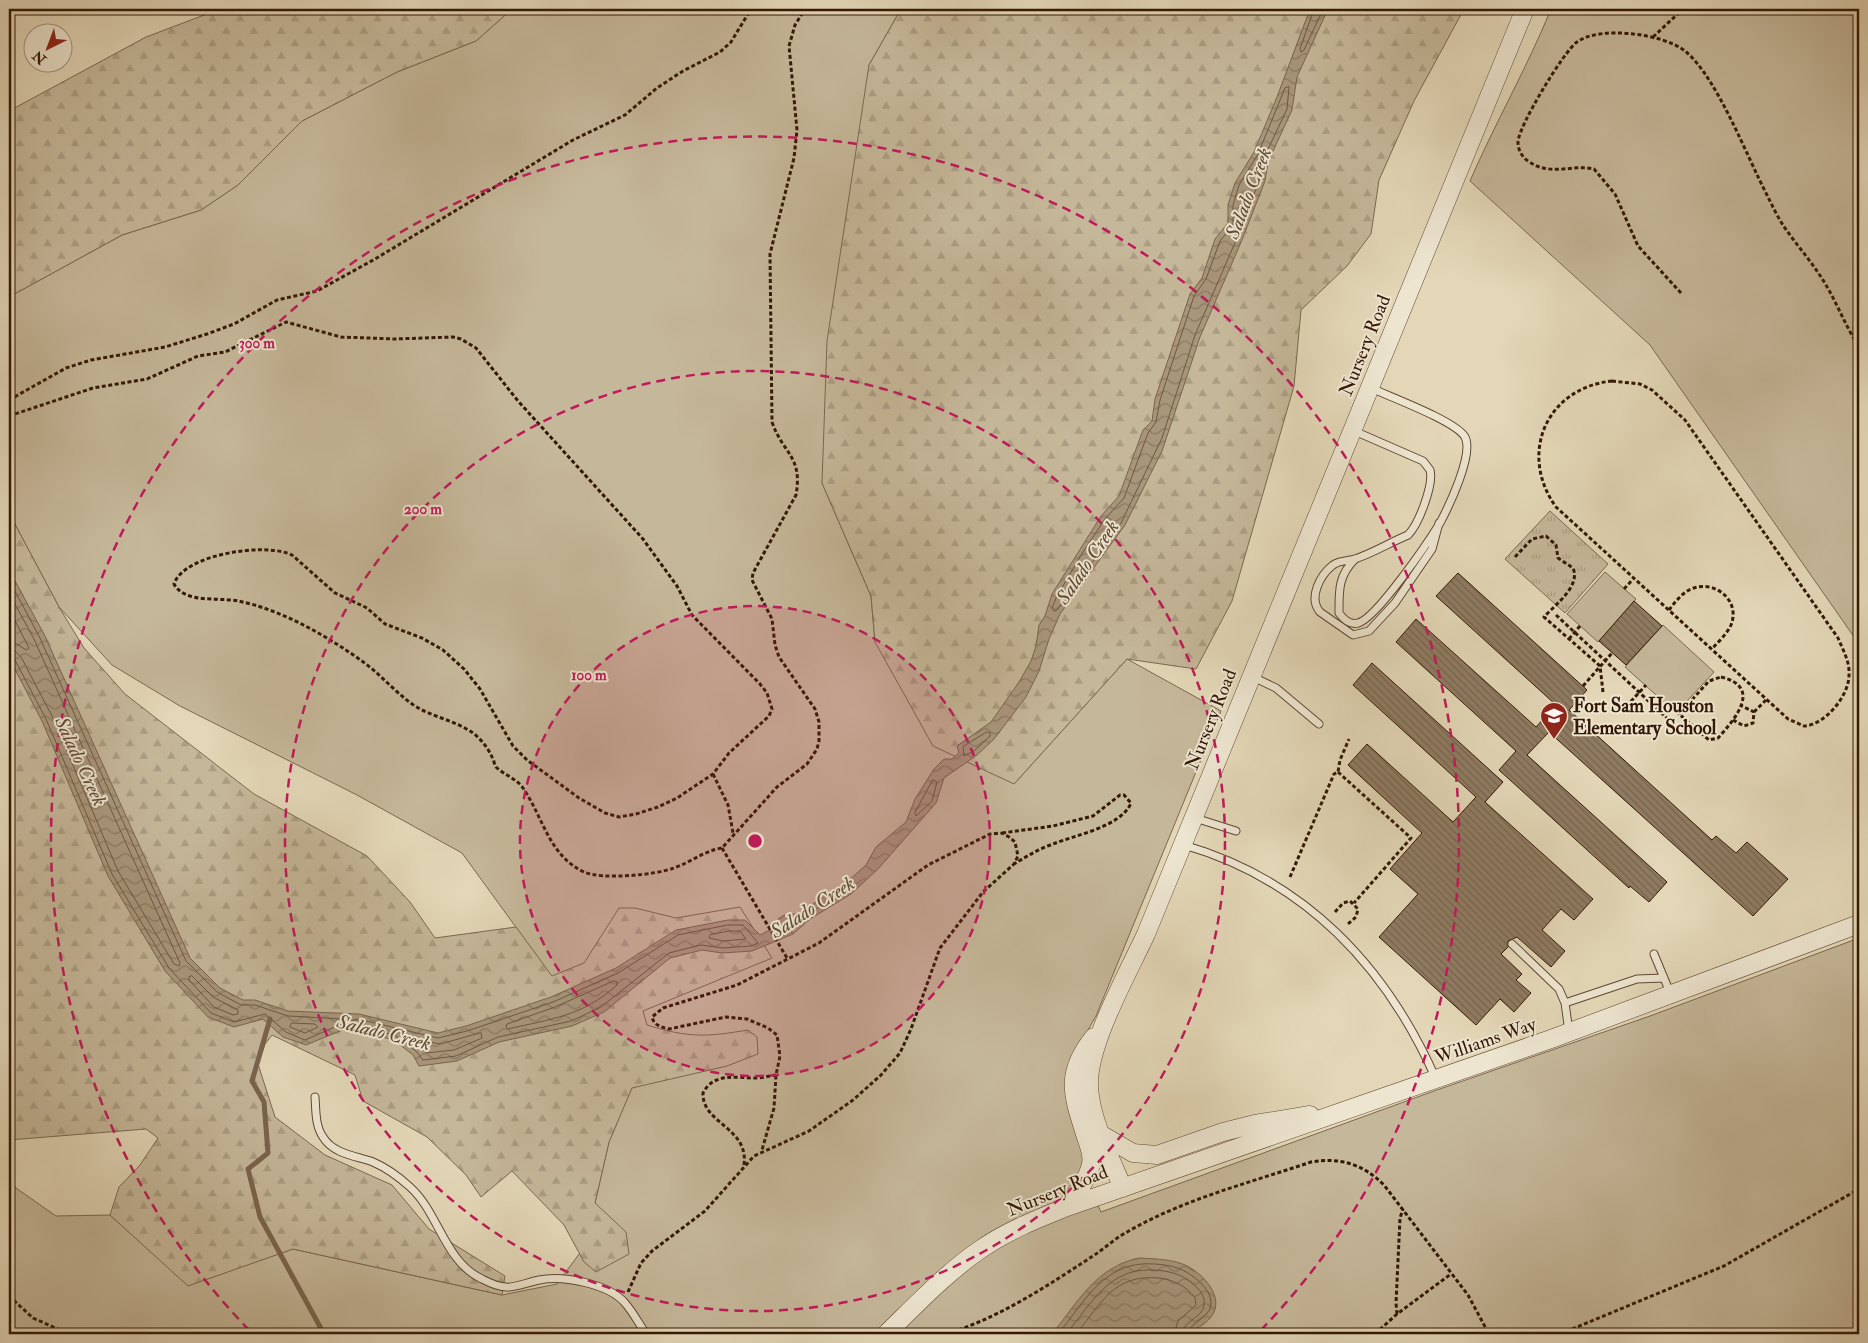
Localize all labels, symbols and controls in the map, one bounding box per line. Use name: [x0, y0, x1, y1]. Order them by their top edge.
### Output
north arrow: [22, 22, 72, 72]
text: N: [29, 46, 51, 68]
water label: Salado Creek: [1219, 144, 1277, 243]
street label: Nursery Road: [1334, 291, 1396, 400]
text: 300 m: [239, 334, 275, 353]
text: 200 m: [404, 500, 442, 519]
water label: Salado Creek: [1050, 516, 1125, 610]
street label: Nursery Road: [1180, 665, 1242, 774]
text: 100 m: [571, 666, 607, 685]
place label: Fort Sam Houston Elementary School: [1573, 694, 1717, 741]
school or university icon: Fort Sam Houston Elementary School: [1539, 701, 1569, 740]
water label: Salado Creek: [49, 712, 112, 810]
centre of rings: [746, 832, 764, 850]
water label: Salado Creek: [764, 871, 859, 945]
water label: Salado Creek: [333, 1009, 433, 1056]
street label: Williams Way: [1430, 1012, 1540, 1070]
street label: Nursery Road: [1003, 1160, 1112, 1222]

